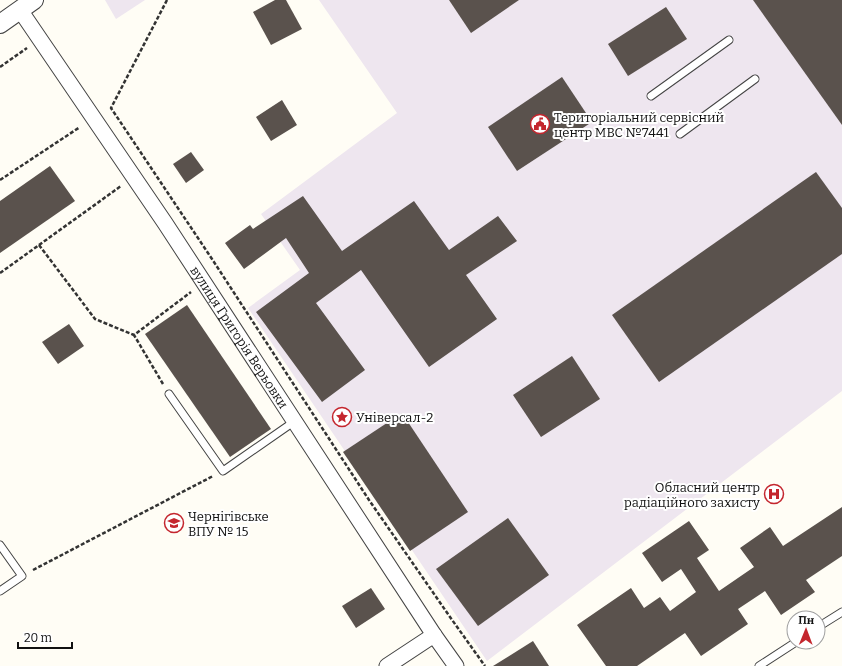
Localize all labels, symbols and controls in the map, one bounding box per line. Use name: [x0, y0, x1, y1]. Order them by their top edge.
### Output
place label: Територіальний сервісний центр МВС №7441: [554, 110, 725, 140]
public building icon: Територіальний сервісний центр МВС №7441: [529, 113, 551, 135]
street label: вулиця Григорія Верьовки: [187, 264, 291, 412]
place icon: Універсал-2: [331, 406, 353, 428]
place label: Універсал-2: [356, 410, 433, 425]
place label: Обласний центр радіаційного захисту: [624, 480, 760, 510]
hospital icon: Обласний центр радіаційного захисту: [763, 483, 785, 505]
place label: Чернігівське ВПУ № 15: [188, 509, 269, 539]
school or university icon: Чернігівське ВПУ № 15: [163, 512, 185, 534]
north arrow: [786, 610, 826, 650]
text: Пн: [798, 614, 815, 627]
scale bar: [18, 624, 72, 650]
text: 20 m: [24, 631, 53, 645]

